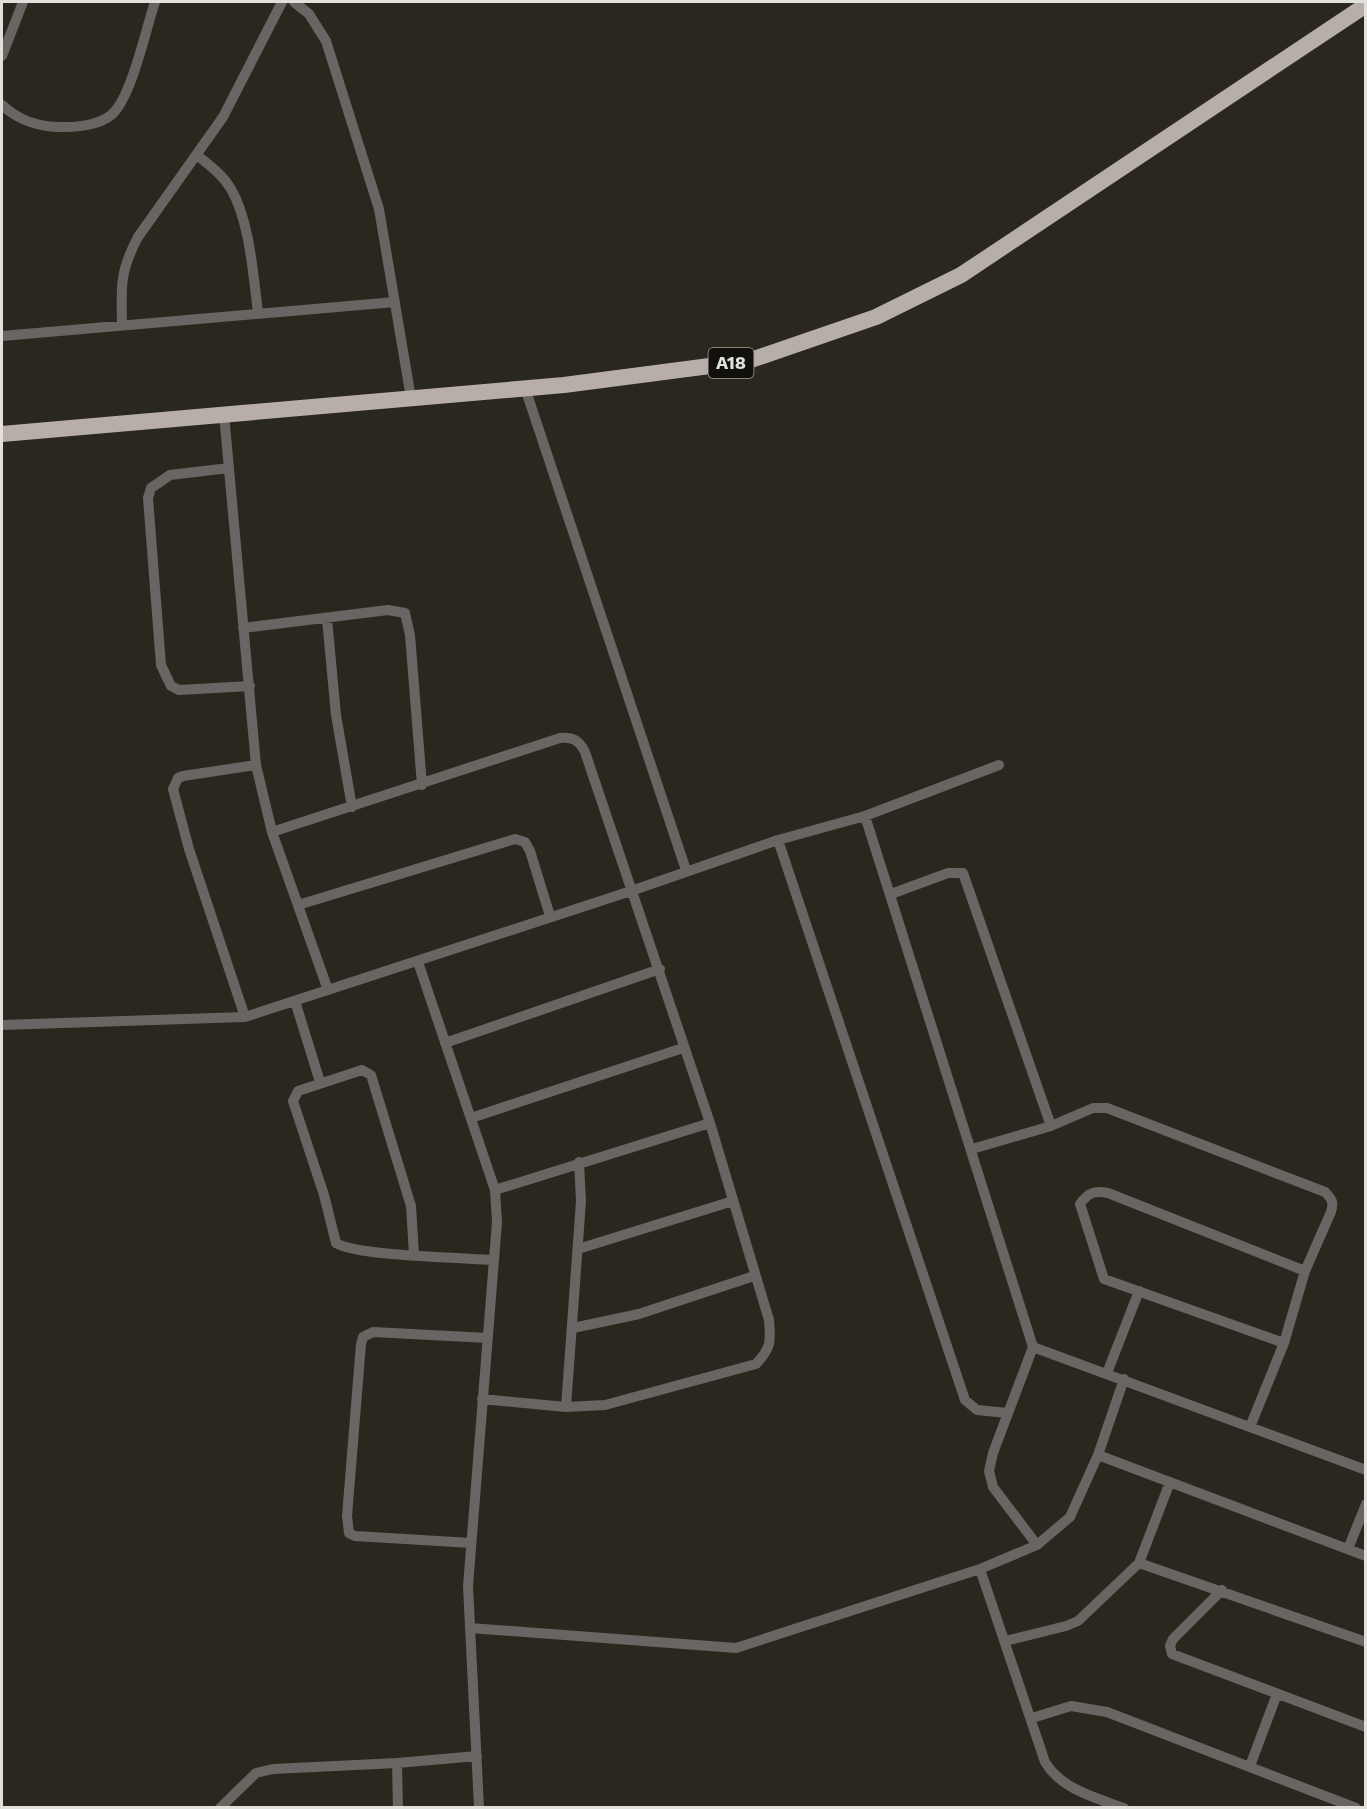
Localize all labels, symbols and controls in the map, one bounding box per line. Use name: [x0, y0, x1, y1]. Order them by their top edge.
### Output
road number: A18: [708, 348, 754, 378]

